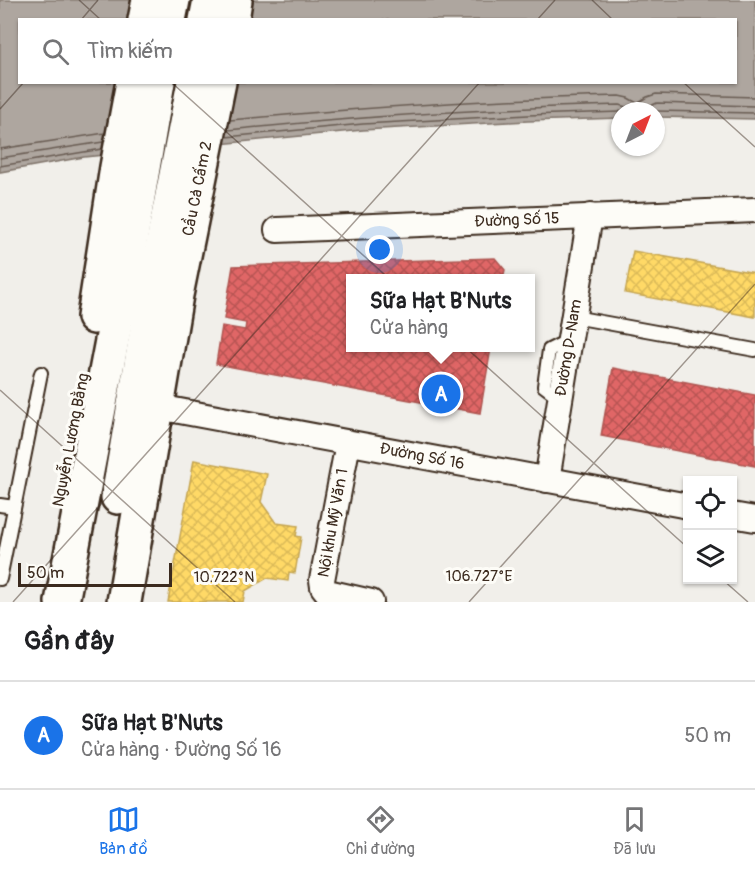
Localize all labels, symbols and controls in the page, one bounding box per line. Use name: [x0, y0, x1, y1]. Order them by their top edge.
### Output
search box: [18, 18, 737, 84]
icon: search: [39, 35, 72, 68]
text: Tìm kiếm: [87, 37, 173, 65]
north arrow: [611, 102, 665, 156]
street label: Cầu Cả Cấm 2: [178, 139, 217, 238]
street label: Đường Số 15: [474, 208, 560, 232]
your location: [365, 235, 394, 264]
popup: [346, 274, 535, 352]
text: Sữa Hạt B'Nuts: [370, 287, 511, 315]
street label: Đường D-Nam: [551, 298, 586, 398]
text: Cửa hàng: [370, 315, 448, 340]
street label: Nguyễn Lương Bằng: [47, 371, 94, 509]
pin: A: [422, 372, 460, 416]
street label: Đường Số 16: [378, 439, 466, 474]
street label: Nội khu Mỹ Văn 1: [314, 467, 352, 579]
map controls: [683, 476, 737, 584]
button: locate: [683, 476, 737, 530]
button: layers: [683, 530, 737, 584]
scale bar: [18, 560, 172, 588]
text: 50 m: [27, 563, 64, 583]
text: 106.727°E: [446, 567, 513, 586]
text: 10.722°N: [194, 568, 254, 587]
text: Gần đây: [24, 625, 114, 657]
text: Sữa Hạt B'Nuts: [81, 709, 222, 737]
text: A: [37, 723, 50, 748]
text: 50 m: [684, 723, 731, 748]
text: Cửa hàng · Đường Số 16: [81, 737, 282, 762]
tab: Bản đồ: [99, 803, 147, 859]
tab: Chỉ đường: [346, 803, 415, 859]
tab: Đã lưu: [613, 803, 656, 859]

